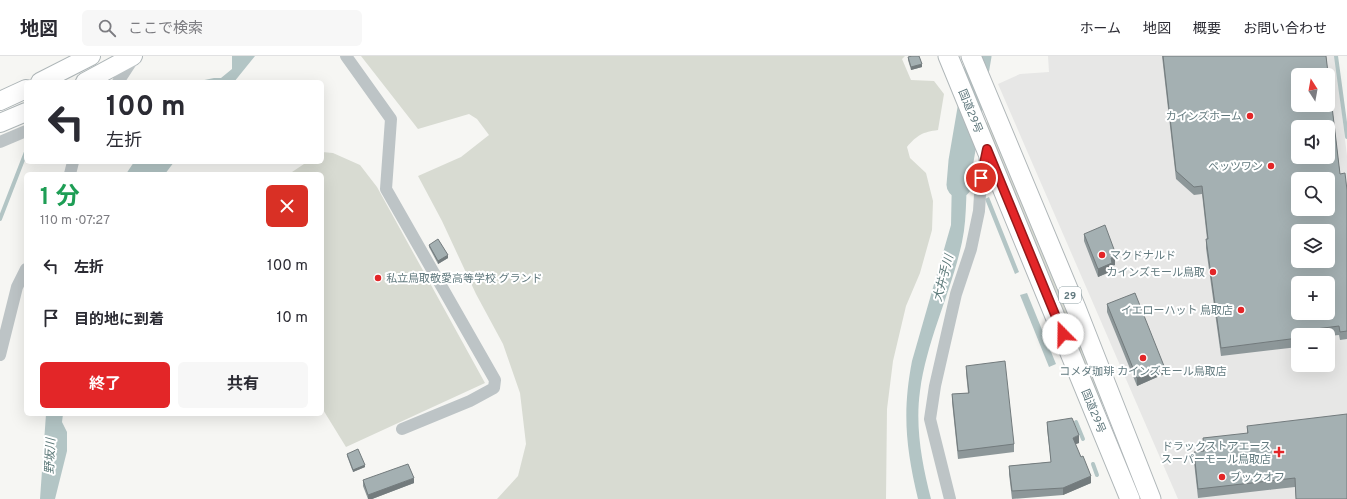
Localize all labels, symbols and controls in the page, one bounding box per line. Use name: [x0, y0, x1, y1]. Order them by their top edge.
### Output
search box: [82, 10, 362, 46]
icon: search: [96, 17, 118, 39]
text: 地図: [20, 18, 58, 42]
text: ここで検索: [128, 20, 203, 39]
text: ホーム: [1079, 21, 1121, 38]
text: 地図: [1143, 21, 1171, 38]
text: 概要: [1193, 21, 1221, 38]
text: お問い合わせ: [1243, 21, 1327, 38]
north arrow: [1291, 68, 1335, 112]
map controls: [1291, 68, 1335, 372]
street label: 国道29号: [955, 87, 985, 135]
text: 100 m: [106, 90, 186, 126]
icon: left: [40, 96, 92, 148]
place label: カインズホーム: [1166, 110, 1242, 124]
marker: カインズホーム: [1245, 111, 1255, 121]
button: sound: [1291, 120, 1335, 164]
text: 左折: [106, 130, 142, 153]
place label: ペッツワン: [1208, 160, 1263, 174]
pin: [964, 161, 998, 195]
marker: ペッツワン: [1266, 161, 1276, 171]
icon: arrive: [970, 167, 992, 189]
button: search: [1291, 172, 1335, 216]
text: 1 分: [40, 183, 80, 213]
button: close: [266, 185, 308, 227]
text: 110 m · 07:27: [40, 213, 110, 229]
button: layers: [1291, 224, 1335, 268]
place label: マクドナルド: [1110, 249, 1176, 263]
marker: マクドナルド: [1097, 250, 1107, 260]
water label: 大井手川: [930, 251, 958, 304]
icon: left: [40, 255, 62, 277]
text: 100 m: [267, 257, 308, 276]
text: 左折: [74, 259, 104, 278]
place label: カインズモール鳥取: [1106, 266, 1205, 280]
marker: カインズモール鳥取: [1208, 267, 1218, 277]
place label: 私立鳥取敬愛高等学校 グランド: [386, 272, 543, 286]
marker: 私立鳥取敬愛高等学校 グランド: [373, 273, 383, 283]
button: +: [1291, 276, 1335, 320]
road number: 29: [1059, 287, 1081, 303]
place label: イエローハット 鳥取店: [1121, 304, 1233, 318]
marker: イエローハット 鳥取店: [1236, 305, 1246, 315]
icon: arrive: [40, 307, 62, 329]
text: 10 m: [277, 309, 308, 328]
text: 目的地に到着: [74, 311, 164, 330]
position arrow: [1042, 313, 1084, 355]
button: −: [1291, 328, 1335, 372]
marker: コメダ珈琲 カインズモール鳥取店: [1138, 353, 1148, 363]
button: 終了: [40, 362, 170, 408]
button: 共有: [178, 362, 308, 408]
place label: コメダ珈琲 カインズモール鳥取店: [1059, 365, 1227, 379]
street label: 国道29号: [1078, 387, 1108, 435]
water label: 野坂川: [42, 436, 60, 474]
place label: ドラックストアエース スーパーモール鳥取店: [1161, 440, 1271, 467]
marker: ドラックストアエース スーパーモール鳥取店: [1274, 447, 1284, 457]
place label: ブックオフ: [1230, 471, 1285, 485]
marker: ブックオフ: [1217, 472, 1227, 482]

